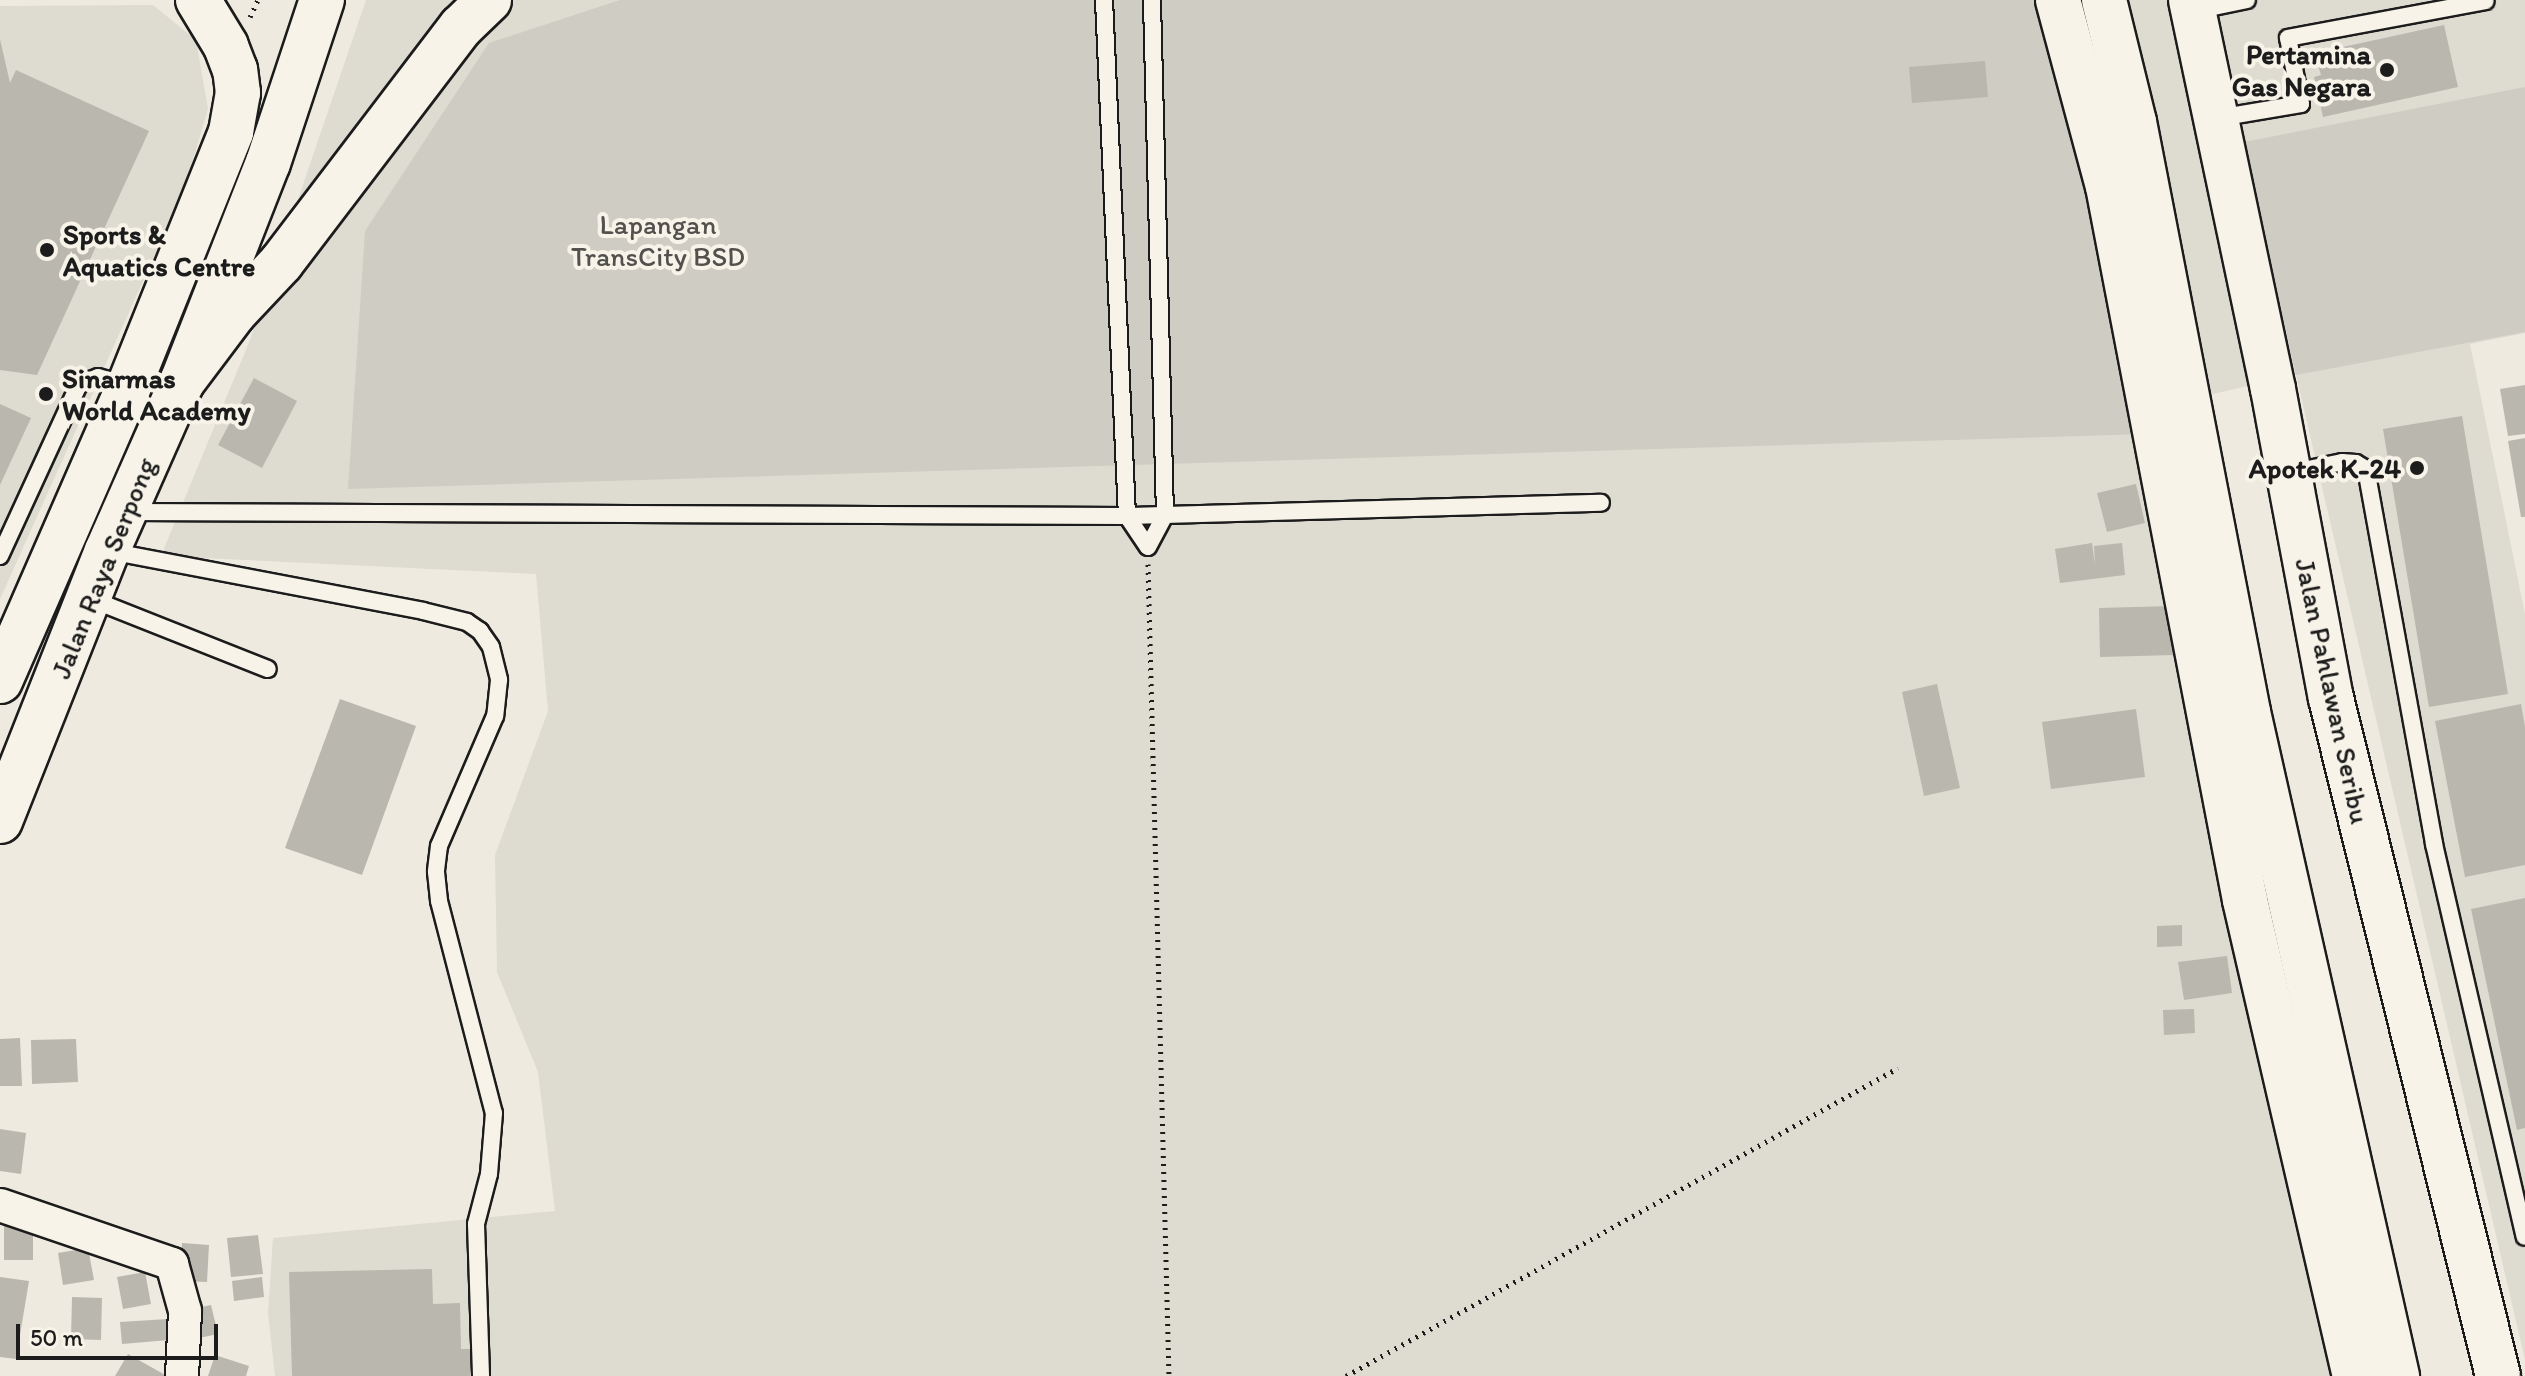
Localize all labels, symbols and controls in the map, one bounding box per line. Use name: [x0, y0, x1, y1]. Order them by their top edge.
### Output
place label: Pertamina Gas Negara: [2233, 37, 2371, 103]
marker: Pertamina Gas Negara: [2378, 61, 2396, 79]
park label: Lapangan TransCity BSD: [571, 207, 745, 273]
place label: Sports & Aquatics Centre: [63, 217, 256, 283]
marker: Sports & Aquatics Centre: [38, 241, 56, 259]
place label: Sinarmas World Academy: [62, 361, 251, 427]
marker: Sinarmas World Academy: [37, 385, 55, 403]
place label: Apotek K-24: [2249, 451, 2401, 485]
street label: Jalan Raya Serpong: [44, 453, 162, 683]
marker: Apotek K-24: [2408, 459, 2426, 477]
street label: Jalan Pahlawan Seribu: [2288, 555, 2378, 827]
scale bar: [20, 1308, 222, 1358]
text: 50 m: [30, 1323, 83, 1352]

